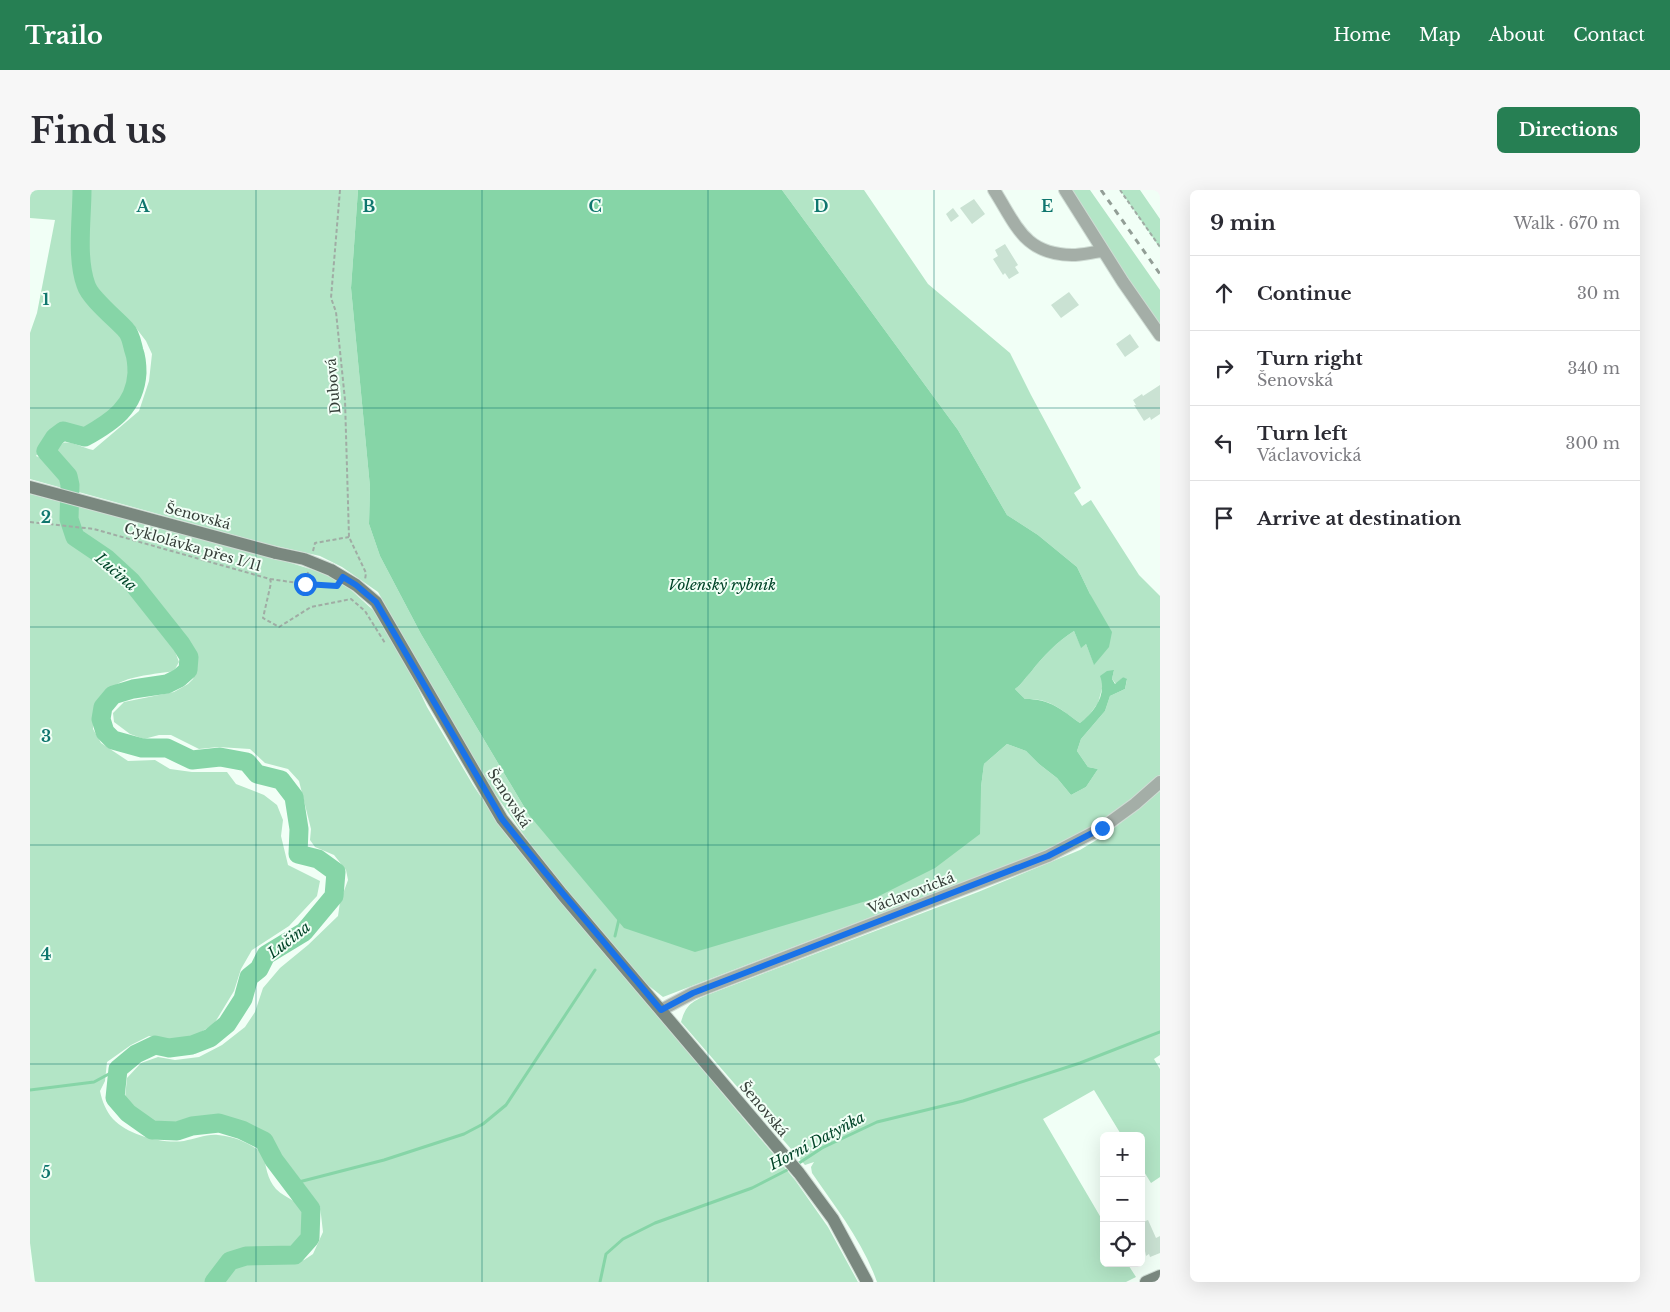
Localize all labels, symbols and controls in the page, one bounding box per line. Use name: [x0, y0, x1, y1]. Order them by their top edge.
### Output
text: Trailo: [25, 21, 103, 50]
text: Home: [1333, 24, 1391, 46]
text: Map: [1419, 24, 1461, 46]
text: About: [1489, 24, 1545, 46]
text: Contact: [1573, 24, 1645, 46]
button: Directions: [1497, 107, 1640, 153]
text: Find us: [30, 109, 167, 152]
text: A: [136, 196, 151, 216]
text: B: [363, 196, 376, 216]
text: C: [588, 196, 602, 216]
text: D: [814, 196, 828, 216]
text: E: [1041, 196, 1053, 216]
text: 9 min: [1210, 210, 1276, 236]
text: Walk · 670 m: [1514, 213, 1620, 233]
icon: ahead: [1210, 279, 1238, 307]
text: Continue: [1257, 282, 1352, 305]
text: 30 m: [1577, 283, 1620, 303]
text: 1: [43, 289, 50, 309]
text: Turn right: [1257, 347, 1363, 370]
icon: right: [1210, 354, 1238, 382]
street label: Dubová: [322, 357, 344, 415]
text: 340 m: [1568, 358, 1620, 378]
text: Šenovská: [1257, 370, 1333, 390]
text: Turn left: [1257, 422, 1348, 445]
icon: left: [1210, 429, 1238, 457]
text: 300 m: [1566, 433, 1620, 453]
text: Václavovická: [1257, 445, 1361, 465]
street label: Šenovská: [163, 498, 233, 533]
icon: arrive: [1210, 504, 1238, 532]
text: 2: [41, 507, 51, 527]
text: Arrive at destination: [1257, 507, 1461, 530]
street label: Cyklolávka přes I/11: [122, 519, 264, 575]
water label: Lučina: [91, 548, 141, 595]
route start: [294, 573, 317, 596]
water label: Volenský rybník: [668, 575, 776, 594]
text: 3: [41, 726, 51, 746]
street label: Šenovská: [483, 765, 536, 831]
route end: [1091, 817, 1114, 840]
street label: Václavovická: [864, 868, 957, 918]
water label: Lučina: [263, 917, 314, 963]
text: 4: [41, 944, 51, 964]
street label: Šenovská: [736, 1077, 793, 1141]
water label: Horní Datyňka: [765, 1107, 868, 1174]
map controls: [1100, 1132, 1145, 1267]
button: +: [1100, 1132, 1145, 1177]
text: 5: [41, 1162, 51, 1182]
button: −: [1100, 1177, 1145, 1222]
button: locate: [1100, 1222, 1145, 1267]

